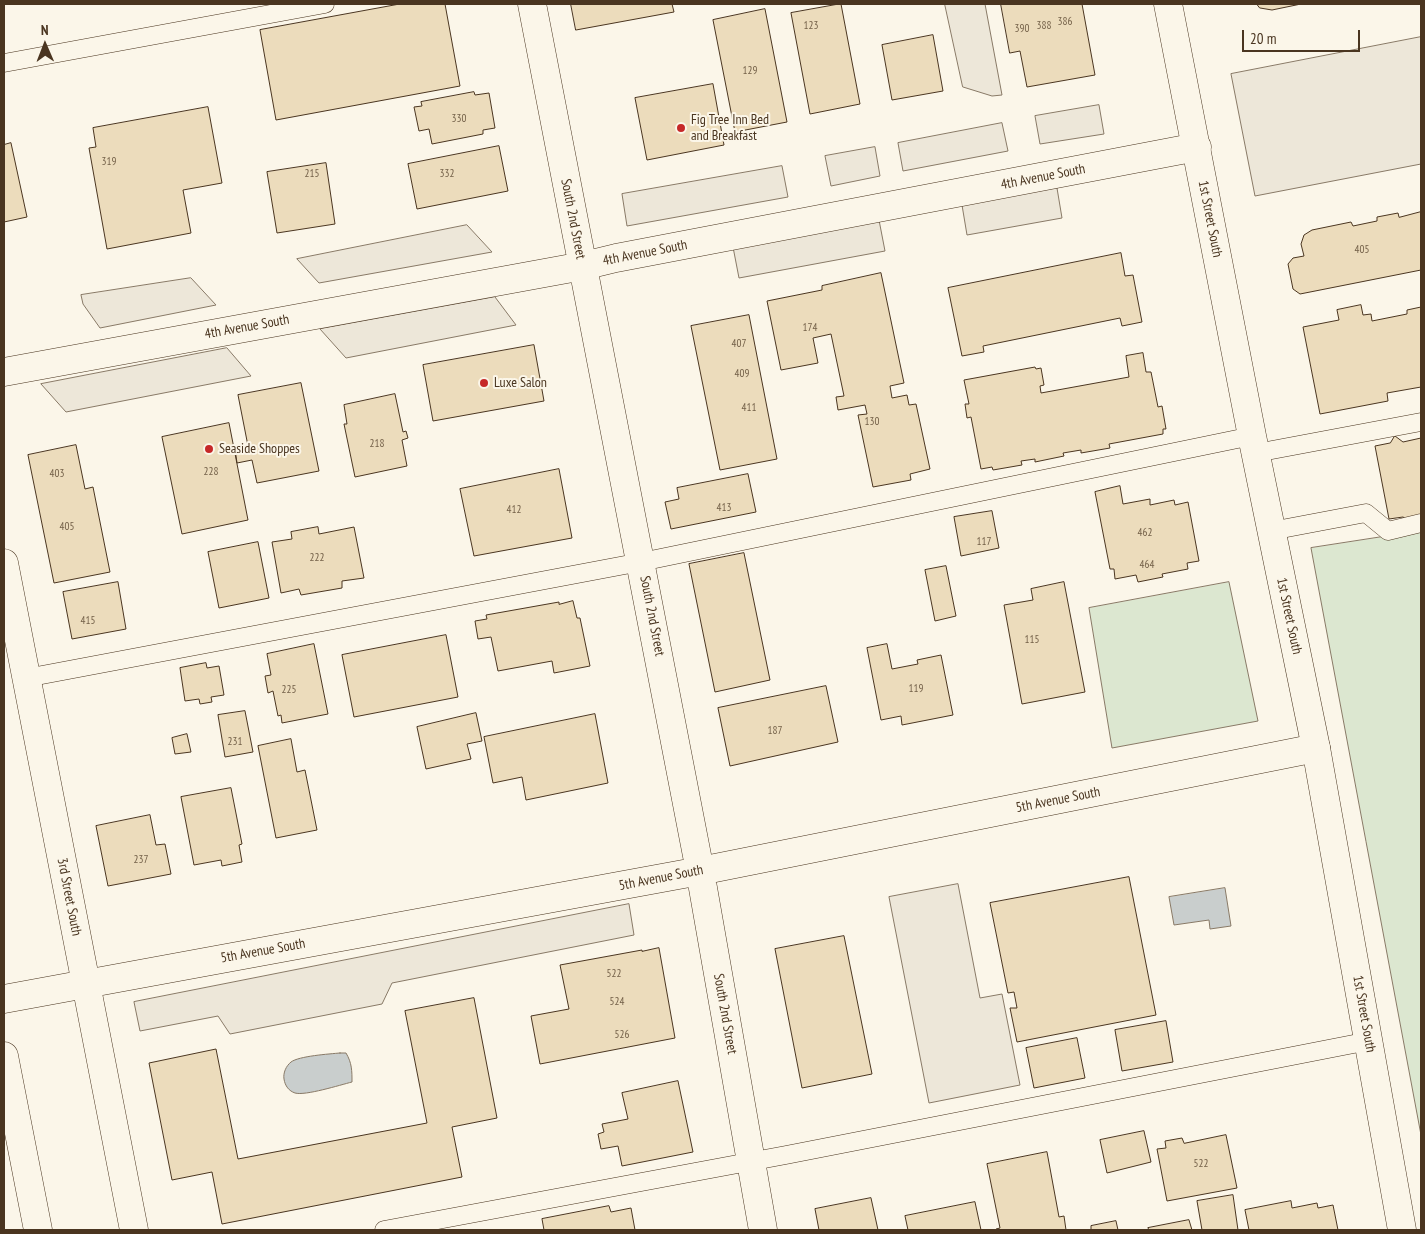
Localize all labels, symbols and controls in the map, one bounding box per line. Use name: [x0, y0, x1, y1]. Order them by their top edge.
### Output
house number: 386: [1058, 15, 1072, 29]
house number: 123: [804, 19, 818, 33]
house number: 388: [1037, 19, 1051, 33]
north arrow: [20, 20, 70, 70]
scale bar: [1245, 20, 1362, 52]
text: N: [41, 21, 49, 39]
house number: 390: [1015, 22, 1029, 36]
text: 20 m: [1250, 29, 1276, 48]
house number: 129: [743, 64, 757, 78]
house number: 330: [452, 112, 466, 126]
place label: Fig Tree Inn Bed and Breakfast: [691, 112, 769, 144]
marker: Fig Tree Inn Bed and Breakfast: [675, 122, 687, 134]
house number: 319: [102, 155, 116, 169]
street label: 4th Avenue South: [999, 161, 1087, 193]
house number: 215: [305, 167, 319, 181]
house number: 332: [440, 167, 454, 181]
street label: South 2nd Street: [557, 177, 589, 261]
street label: 1st Street South: [1194, 179, 1226, 259]
street label: 4th Avenue South: [601, 237, 689, 269]
house number: 405: [1355, 243, 1369, 257]
street label: 4th Avenue South: [203, 311, 291, 343]
house number: 174: [803, 321, 817, 335]
house number: 407: [732, 337, 746, 351]
house number: 409: [735, 367, 749, 381]
place label: Luxe Salon: [494, 375, 547, 391]
marker: Luxe Salon: [478, 377, 490, 389]
house number: 411: [742, 401, 756, 415]
house number: 130: [865, 415, 879, 429]
house number: 218: [370, 437, 384, 451]
place label: Seaside Shoppes: [219, 441, 300, 457]
marker: Seaside Shoppes: [203, 443, 215, 455]
house number: 228: [204, 465, 218, 479]
house number: 403: [50, 467, 64, 481]
house number: 413: [717, 501, 731, 515]
house number: 412: [507, 503, 521, 517]
house number: 405: [60, 520, 74, 534]
house number: 462: [1138, 526, 1152, 540]
house number: 117: [977, 535, 991, 549]
house number: 222: [310, 551, 324, 565]
house number: 464: [1140, 558, 1154, 572]
street label: South 2nd Street: [636, 574, 668, 658]
street label: 1st Street South: [1273, 576, 1305, 656]
house number: 415: [81, 614, 95, 628]
house number: 115: [1025, 633, 1039, 647]
house number: 119: [909, 682, 923, 696]
house number: 225: [282, 683, 296, 697]
house number: 187: [768, 724, 782, 738]
house number: 231: [228, 735, 242, 749]
street label: 5th Avenue South: [1014, 784, 1102, 816]
house number: 237: [134, 853, 148, 867]
street label: 3rd Street South: [53, 857, 85, 937]
street label: 5th Avenue South: [617, 862, 705, 894]
street label: 5th Avenue South: [219, 935, 307, 967]
house number: 522: [607, 967, 621, 981]
street label: South 2nd Street: [710, 972, 740, 1056]
street label: 1st Street South: [1349, 974, 1379, 1054]
house number: 524: [610, 995, 624, 1009]
house number: 526: [615, 1028, 629, 1042]
house number: 522: [1194, 1157, 1208, 1171]

